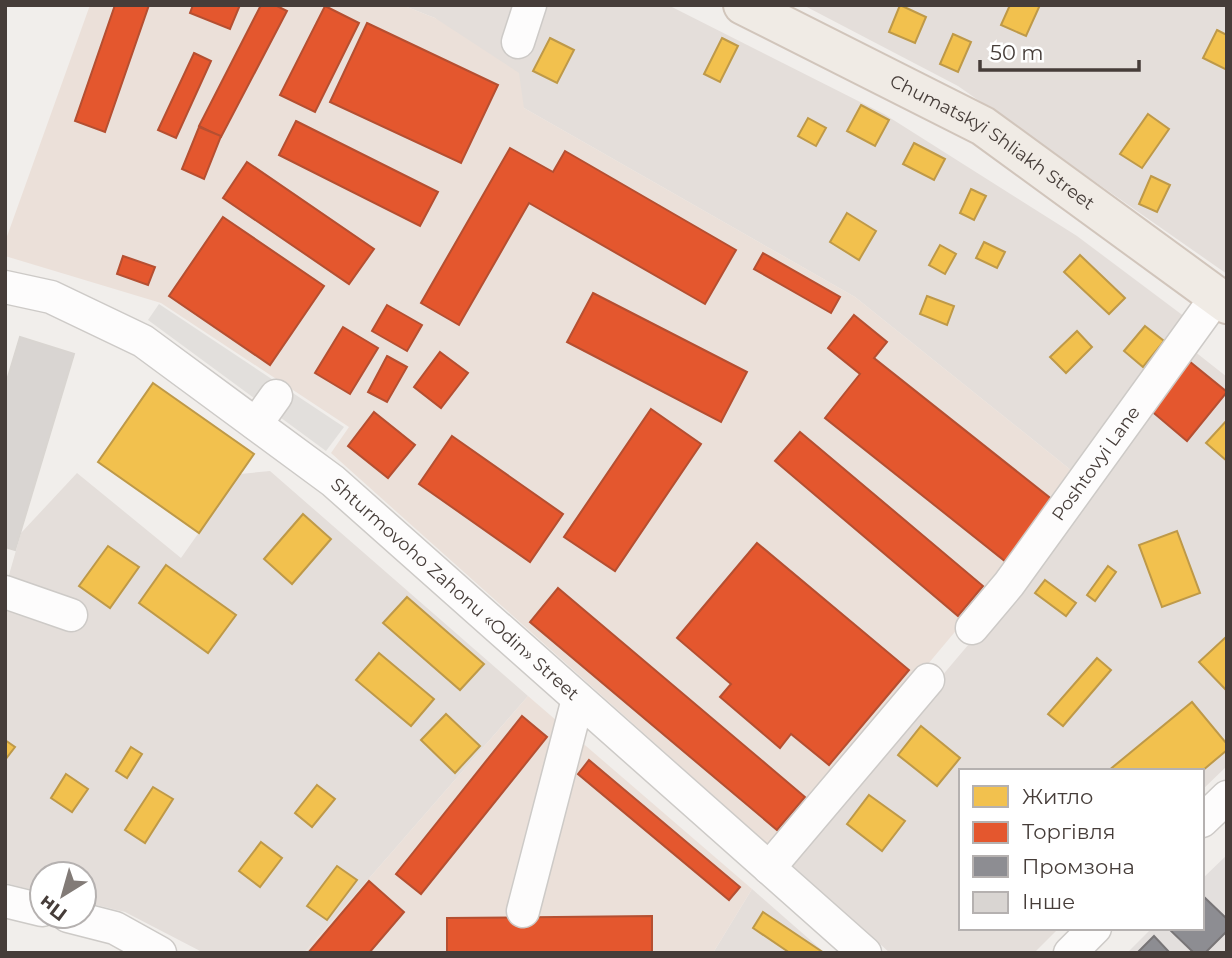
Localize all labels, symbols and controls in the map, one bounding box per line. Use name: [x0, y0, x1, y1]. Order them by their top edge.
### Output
scale bar: [980, 28, 1139, 72]
text: 50 m: [990, 40, 1044, 65]
street label: Chumatskyi Shliakh Street: [886, 70, 1099, 215]
street label: Poshtovyi Lane: [1047, 402, 1145, 525]
street label: Shturmovoho Zahonu «Odin» Street: [326, 473, 584, 705]
legend: [959, 769, 1204, 930]
text: Житло: [1022, 784, 1093, 809]
text: Торгівля: [1022, 819, 1115, 844]
text: Промзона: [1022, 854, 1135, 879]
north arrow: [28, 860, 98, 930]
text: Інше: [1022, 889, 1075, 914]
text: Пн: [35, 890, 71, 926]

